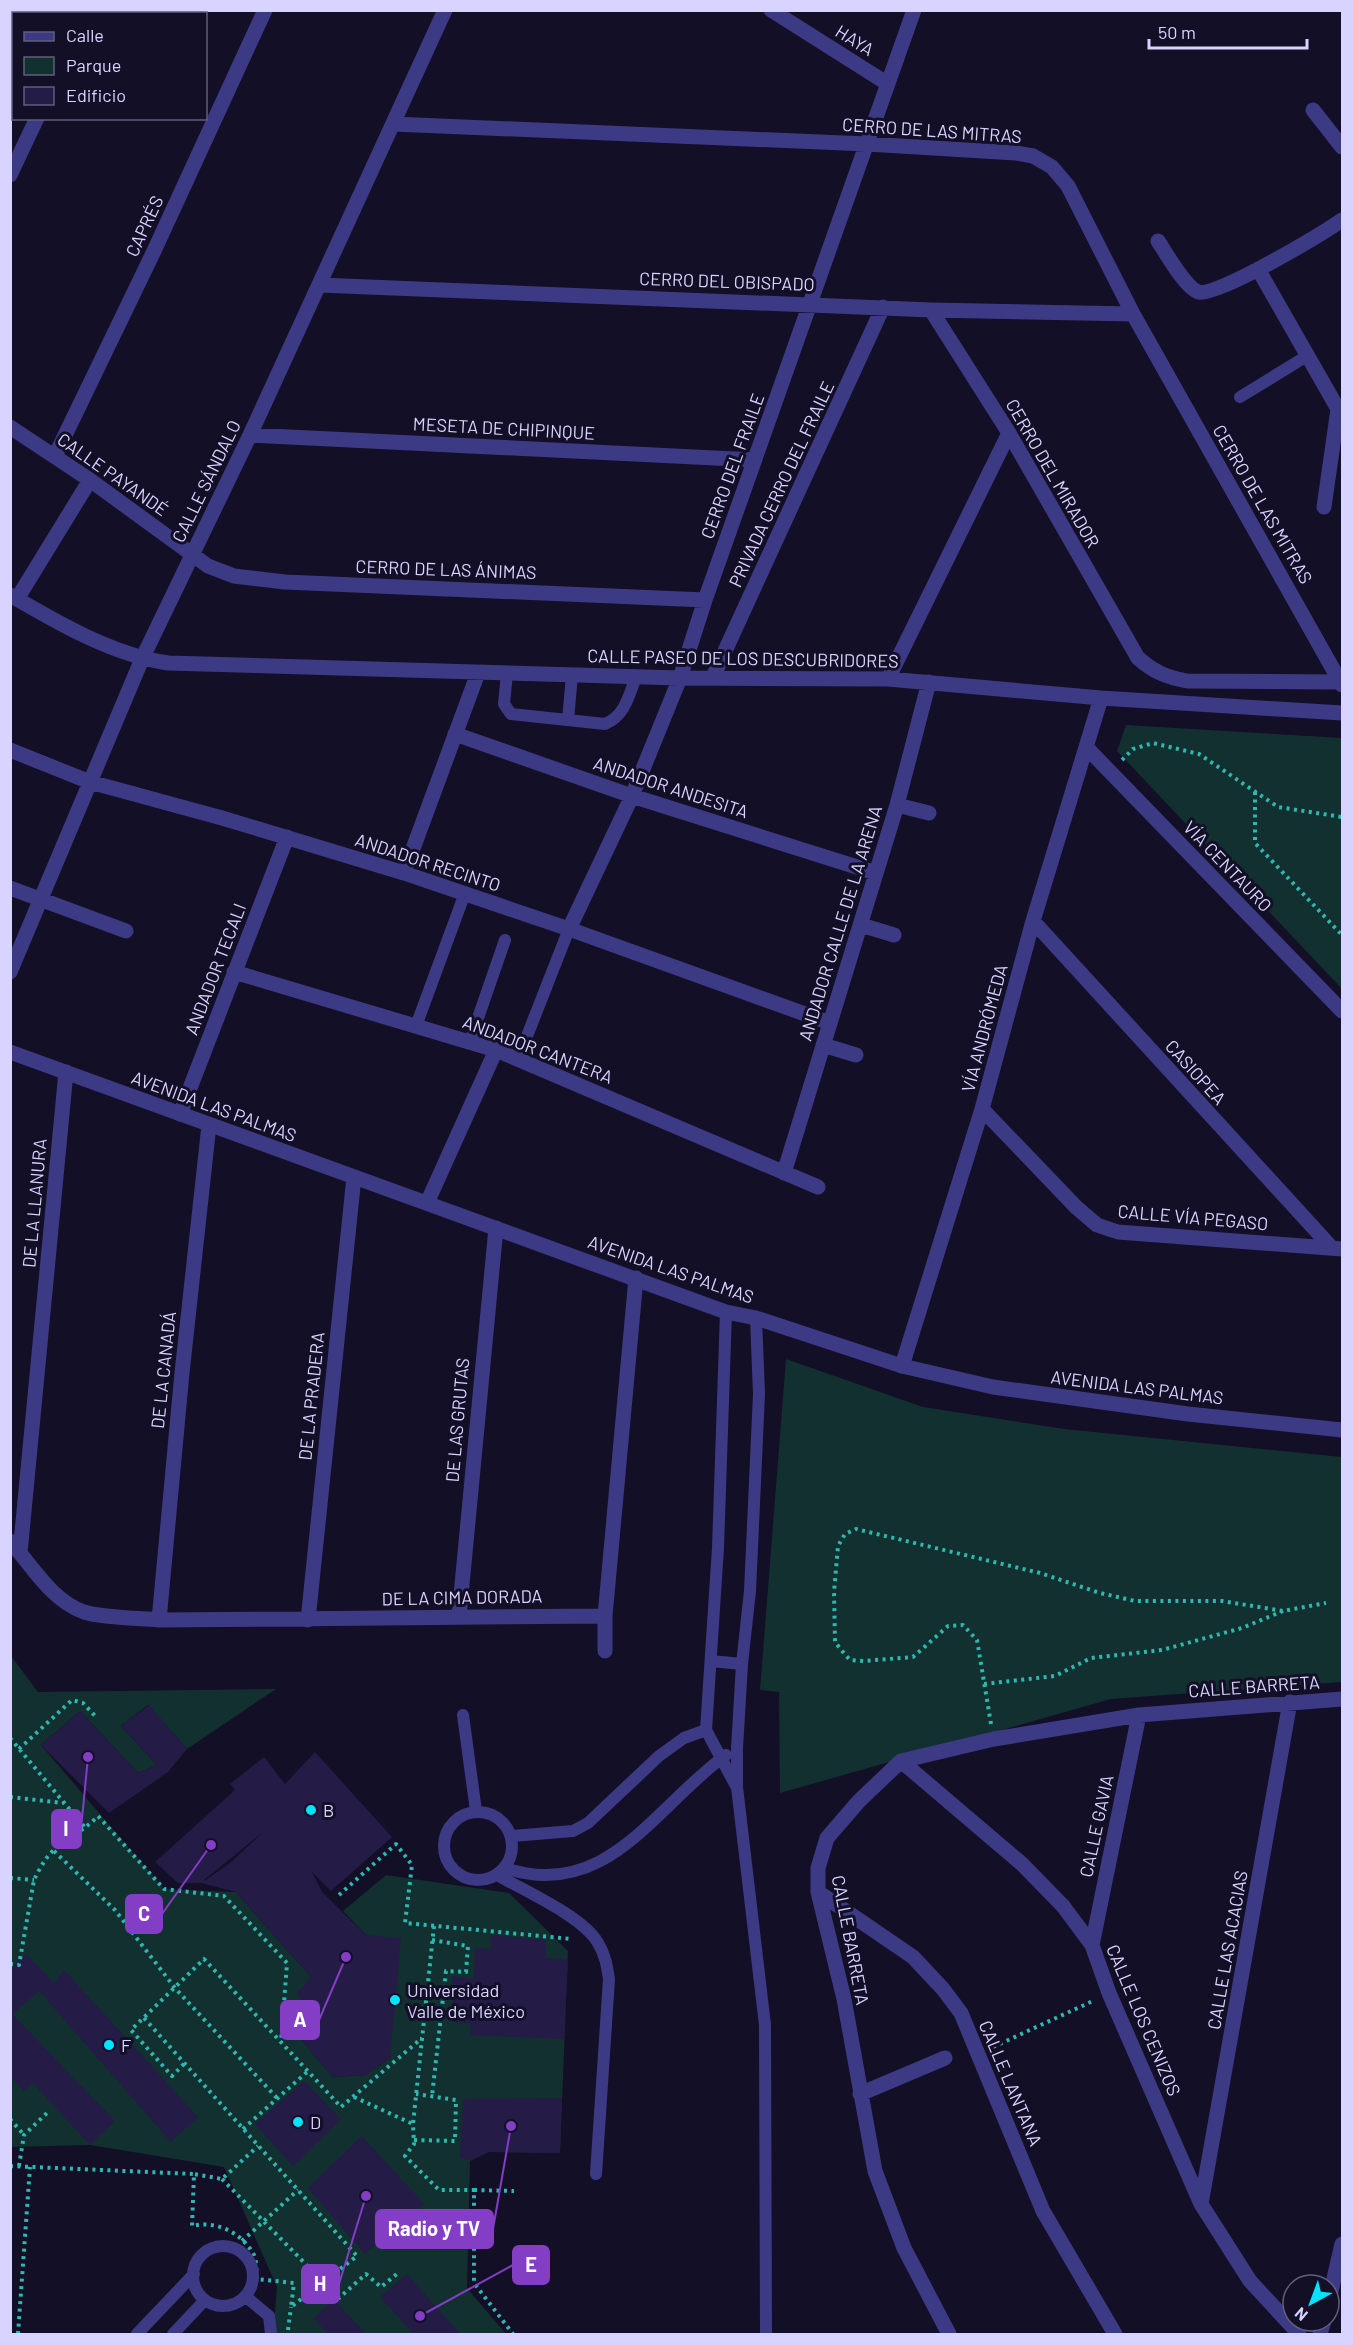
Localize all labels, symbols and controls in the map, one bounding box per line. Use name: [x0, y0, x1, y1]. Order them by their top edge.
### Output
legend: [12, 12, 207, 120]
scale bar: [1149, 12, 1306, 50]
street label: HAYA: [832, 20, 878, 60]
text: 50 m: [1158, 21, 1196, 43]
text: Calle: [66, 24, 104, 46]
text: Parque: [66, 54, 121, 76]
text: Edificio: [66, 84, 126, 106]
street label: CERRO DE LAS MITRAS: [842, 113, 1022, 147]
street label: CAPRÉS: [120, 192, 168, 260]
street label: CERRO DEL OBISPADO: [639, 267, 815, 295]
street label: PRIVADA CERRO DEL FRAILE: [724, 378, 838, 590]
street label: CERRO DEL FRAILE: [695, 390, 769, 542]
street label: CERRO DEL MIRADOR: [1001, 395, 1105, 551]
street label: MESETA DE CHIPINQUE: [412, 412, 596, 444]
street label: CALLE SÁNDALO: [167, 416, 245, 546]
street label: CERRO DE LAS MITRAS: [1209, 421, 1317, 587]
street label: CALLE PAYANDÉ: [53, 428, 173, 520]
street label: CERRO DE LAS ÁNIMAS: [355, 555, 537, 583]
street label: CALLE PASEO DE LOS DESCUBRIDORES: [587, 644, 899, 672]
street label: ANDADOR ANDESITA: [591, 752, 751, 822]
street label: ANDADOR CALLE DE LA ARENA: [794, 802, 886, 1043]
street label: VÍA CENTAURO: [1179, 816, 1277, 916]
street label: ANDADOR RECINTO: [352, 828, 504, 896]
street label: ANDADOR TECALI: [180, 900, 250, 1038]
street label: VÍA ANDRÓMEDA: [956, 962, 1012, 1094]
street label: ANDADOR CANTERA: [460, 1010, 616, 1088]
street label: CASIOPEA: [1161, 1035, 1231, 1109]
street label: AVENIDA LAS PALMAS: [129, 1066, 299, 1146]
street label: DE LA LLANURA: [17, 1137, 51, 1269]
street label: CALLE VÍA PEGASO: [1117, 1199, 1269, 1235]
street label: AVENIDA LAS PALMAS: [585, 1230, 757, 1308]
street label: DE LA CANADÁ: [146, 1310, 180, 1430]
street label: DE LA PRADERA: [293, 1331, 329, 1461]
street label: DE LAS GRUTAS: [441, 1357, 473, 1483]
street label: AVENIDA LAS PALMAS: [1049, 1365, 1225, 1409]
street label: DE LA CIMA DORADA: [381, 1585, 543, 1609]
street label: CALLE BARRETA: [1188, 1670, 1321, 1702]
street label: CALLE GAVIA: [1074, 1773, 1118, 1879]
place label: B: [323, 1799, 334, 1821]
marker: B: [304, 1803, 318, 1817]
callout: I: [52, 1810, 81, 1848]
text: I: [63, 1816, 69, 1840]
street label: CALLE LAS ACACIAS: [1202, 1869, 1252, 2031]
street label: CALLE BARRETA: [828, 1873, 874, 2007]
callout: C: [126, 1895, 162, 1933]
text: C: [138, 1901, 150, 1925]
street label: CALLE LOS CENIZOS: [1102, 1941, 1186, 2099]
place label: Universidad Valle de México: [407, 1979, 525, 2022]
marker: Universidad Valle de México: [388, 1993, 402, 2007]
callout: A: [281, 2001, 319, 2039]
text: A: [293, 2007, 307, 2031]
street label: CALLE LANTANA: [975, 2017, 1047, 2149]
place label: F: [121, 2034, 131, 2056]
marker: F: [102, 2038, 116, 2052]
place label: D: [310, 2111, 321, 2133]
marker: D: [291, 2115, 305, 2129]
callout: Radio y TV: [376, 2210, 493, 2248]
text: Radio y TV: [388, 2216, 480, 2240]
callout: E: [513, 2246, 549, 2284]
text: E: [525, 2252, 537, 2276]
callout: H: [302, 2265, 339, 2303]
text: H: [314, 2271, 326, 2295]
north arrow: [1281, 2273, 1341, 2333]
text: N: [1291, 2304, 1311, 2325]

